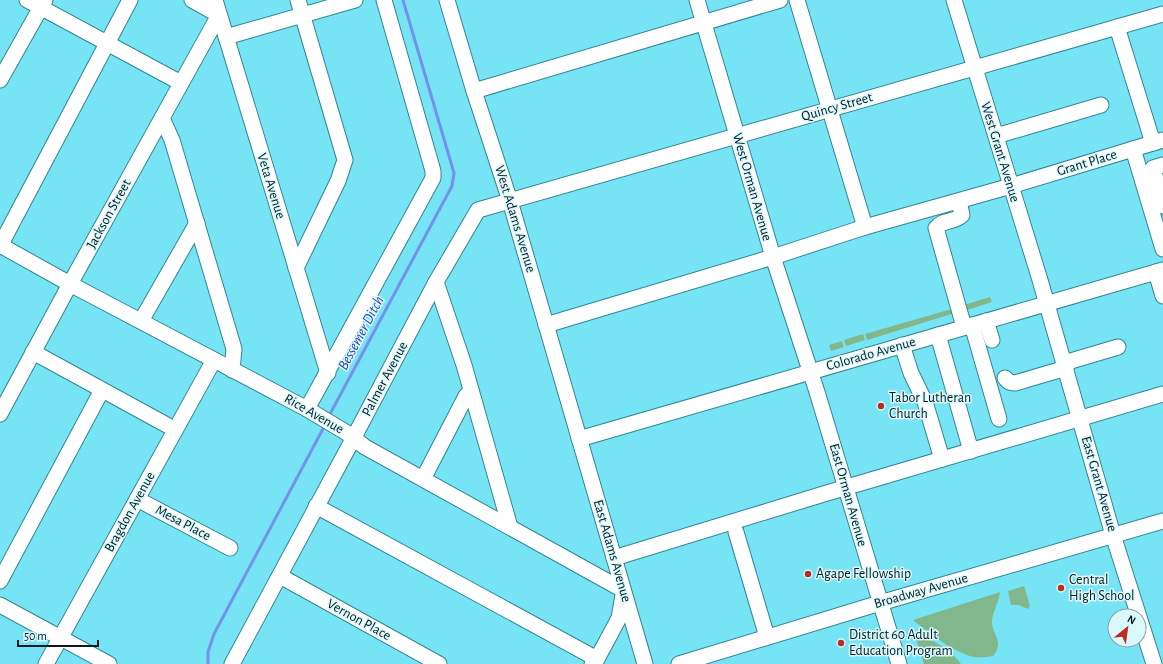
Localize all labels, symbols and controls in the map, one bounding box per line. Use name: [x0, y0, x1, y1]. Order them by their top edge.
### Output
street label: Quincy Street: [800, 90, 875, 124]
street label: West Grant Avenue: [978, 100, 1022, 204]
street label: West Orman Avenue: [730, 131, 774, 243]
street label: Grant Place: [1055, 147, 1119, 179]
street label: Veta Avenue: [254, 152, 288, 220]
street label: West Adams Avenue: [492, 164, 538, 274]
street label: Jackson Street: [84, 177, 134, 251]
water label: Bessemer Ditch: [335, 294, 387, 372]
street label: Colorado Avenue: [825, 335, 917, 373]
street label: Palmer Avenue: [360, 339, 410, 419]
street label: Rice Avenue: [282, 391, 346, 437]
place label: Tabor Lutheran Church: [889, 391, 971, 421]
marker: Tabor Lutheran Church: [876, 401, 886, 411]
street label: East Grant Avenue: [1079, 435, 1119, 533]
street label: East Orman Avenue: [827, 442, 869, 548]
street label: Bragdon Avenue: [102, 470, 158, 554]
street label: East Adams Avenue: [591, 498, 633, 604]
street label: Mesa Place: [153, 503, 213, 543]
place label: Agape Fellowship: [816, 567, 911, 581]
marker: Agape Fellowship: [803, 569, 813, 579]
street label: Broadway Avenue: [872, 571, 970, 611]
place label: Central High School: [1069, 573, 1135, 603]
marker: Central High School: [1056, 583, 1066, 593]
street label: Vernon Place: [325, 597, 393, 643]
north arrow: [1107, 608, 1147, 648]
text: N: [1126, 613, 1138, 626]
scale bar: [18, 622, 98, 648]
place label: District 60 Adult Education Program: [849, 628, 953, 658]
text: 50 m: [24, 630, 47, 642]
marker: District 60 Adult Education Program: [836, 638, 846, 648]

